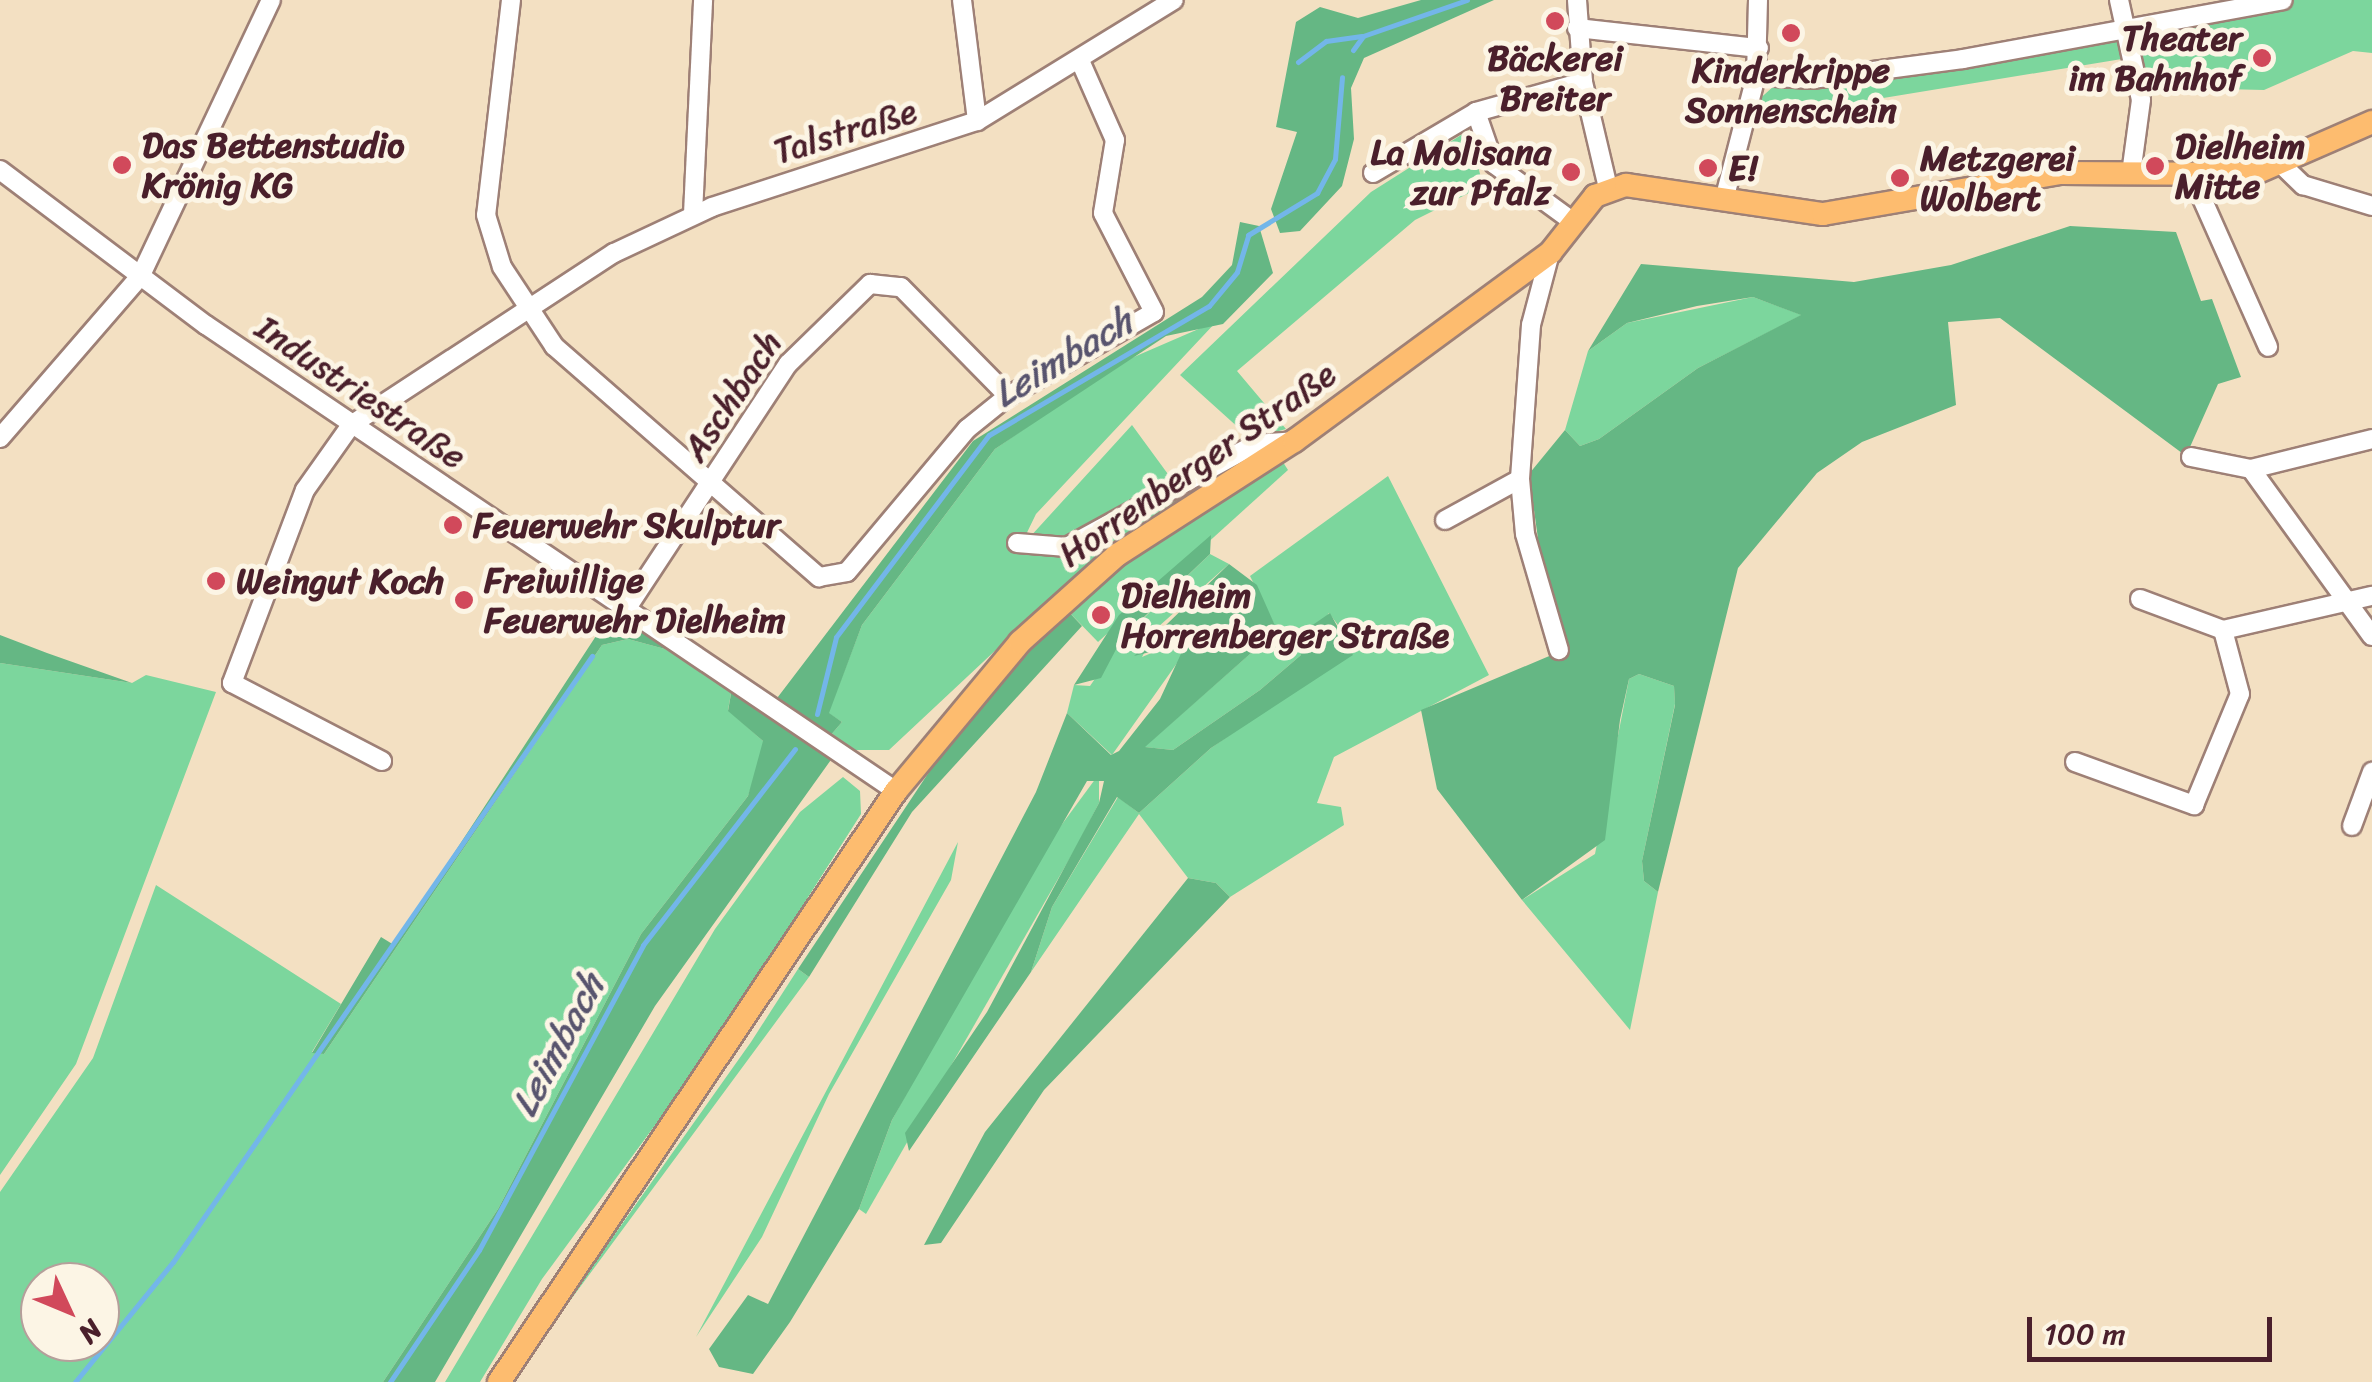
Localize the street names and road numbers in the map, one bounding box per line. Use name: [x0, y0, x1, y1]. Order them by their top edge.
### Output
street label: Talstraße: [769, 89, 921, 173]
street label: Industriestraße: [248, 306, 474, 478]
street label: Aschbach: [673, 323, 791, 469]
street label: Horrenberger Straße: [1050, 352, 1344, 576]

